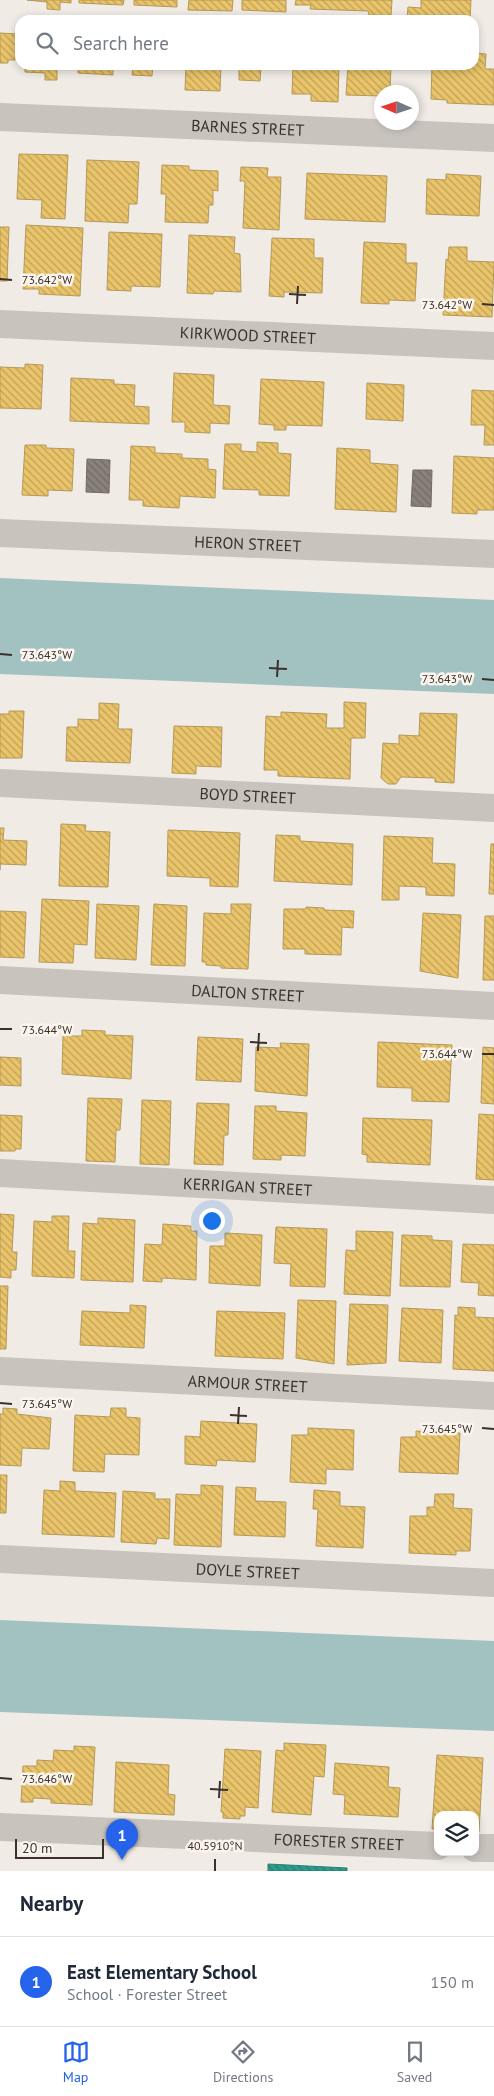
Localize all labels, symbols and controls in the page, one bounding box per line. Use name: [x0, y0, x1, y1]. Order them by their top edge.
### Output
search box: [15, 15, 479, 70]
icon: search: [33, 29, 61, 57]
text: Search here: [73, 31, 169, 55]
north arrow: [374, 85, 419, 130]
street label: BARNES STREET: [191, 115, 305, 140]
text: 73.642°W: [22, 272, 72, 287]
text: 73.642°W: [422, 297, 472, 312]
street label: KIRKWOOD STREET: [179, 322, 316, 348]
street label: HERON STREET: [194, 531, 302, 556]
text: 73.643°W: [22, 647, 72, 662]
text: 73.643°W: [422, 671, 472, 686]
street label: BOYD STREET: [199, 783, 296, 808]
street label: DALTON STREET: [191, 980, 305, 1006]
text: 73.644°W: [22, 1022, 72, 1037]
text: 73.644°W: [422, 1046, 472, 1061]
street label: KERRIGAN STREET: [183, 1173, 313, 1200]
your location: [199, 1208, 225, 1234]
street label: ARMOUR STREET: [187, 1371, 308, 1397]
text: 73.645°W: [22, 1396, 72, 1411]
text: 73.645°W: [422, 1421, 472, 1436]
street label: DOYLE STREET: [195, 1559, 300, 1584]
text: 73.646°W: [22, 1771, 72, 1786]
map controls: [434, 1811, 479, 1856]
button: layers: [434, 1811, 479, 1856]
pin: 1: [106, 1819, 138, 1860]
street label: FORESTER STREET: [273, 1829, 404, 1855]
scale bar: [15, 1836, 104, 1859]
text: 40.5910°N: [188, 1838, 242, 1853]
text: 20 m: [22, 1839, 52, 1857]
text: Nearby: [20, 1890, 83, 1917]
text: East Elementary School: [67, 1960, 257, 1984]
text: 1: [31, 1972, 41, 1992]
text: 150 m: [431, 1972, 474, 1992]
text: School · Forester Street: [67, 1984, 227, 2004]
tab: Map: [62, 2038, 90, 2086]
tab: Directions: [213, 2038, 273, 2086]
tab: Saved: [397, 2038, 432, 2086]

